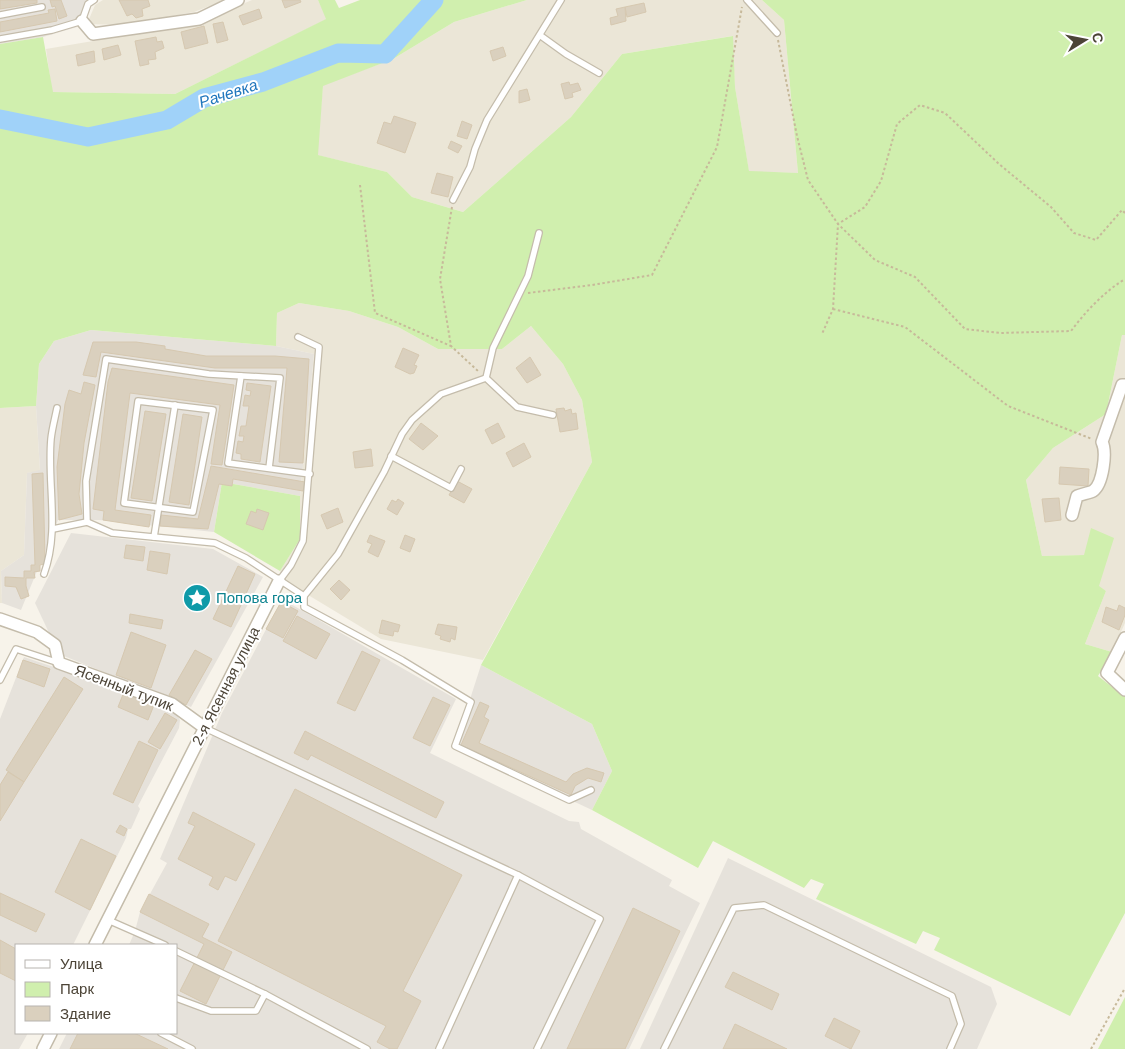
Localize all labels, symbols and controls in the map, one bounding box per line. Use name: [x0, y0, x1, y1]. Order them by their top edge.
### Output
north arrow: [1060, 15, 1110, 65]
text: С: [1089, 31, 1107, 44]
water label: Рачевка: [197, 76, 260, 111]
place icon: Попова гора: [182, 583, 212, 613]
place label: Попова гора: [216, 589, 303, 606]
street label: 2-я Ясенная улица: [188, 623, 263, 748]
street label: Ясенный тупик: [72, 661, 176, 714]
legend: [15, 944, 178, 1034]
text: Улица: [60, 955, 103, 972]
text: Парк: [60, 980, 94, 997]
text: Здание: [60, 1005, 111, 1022]

